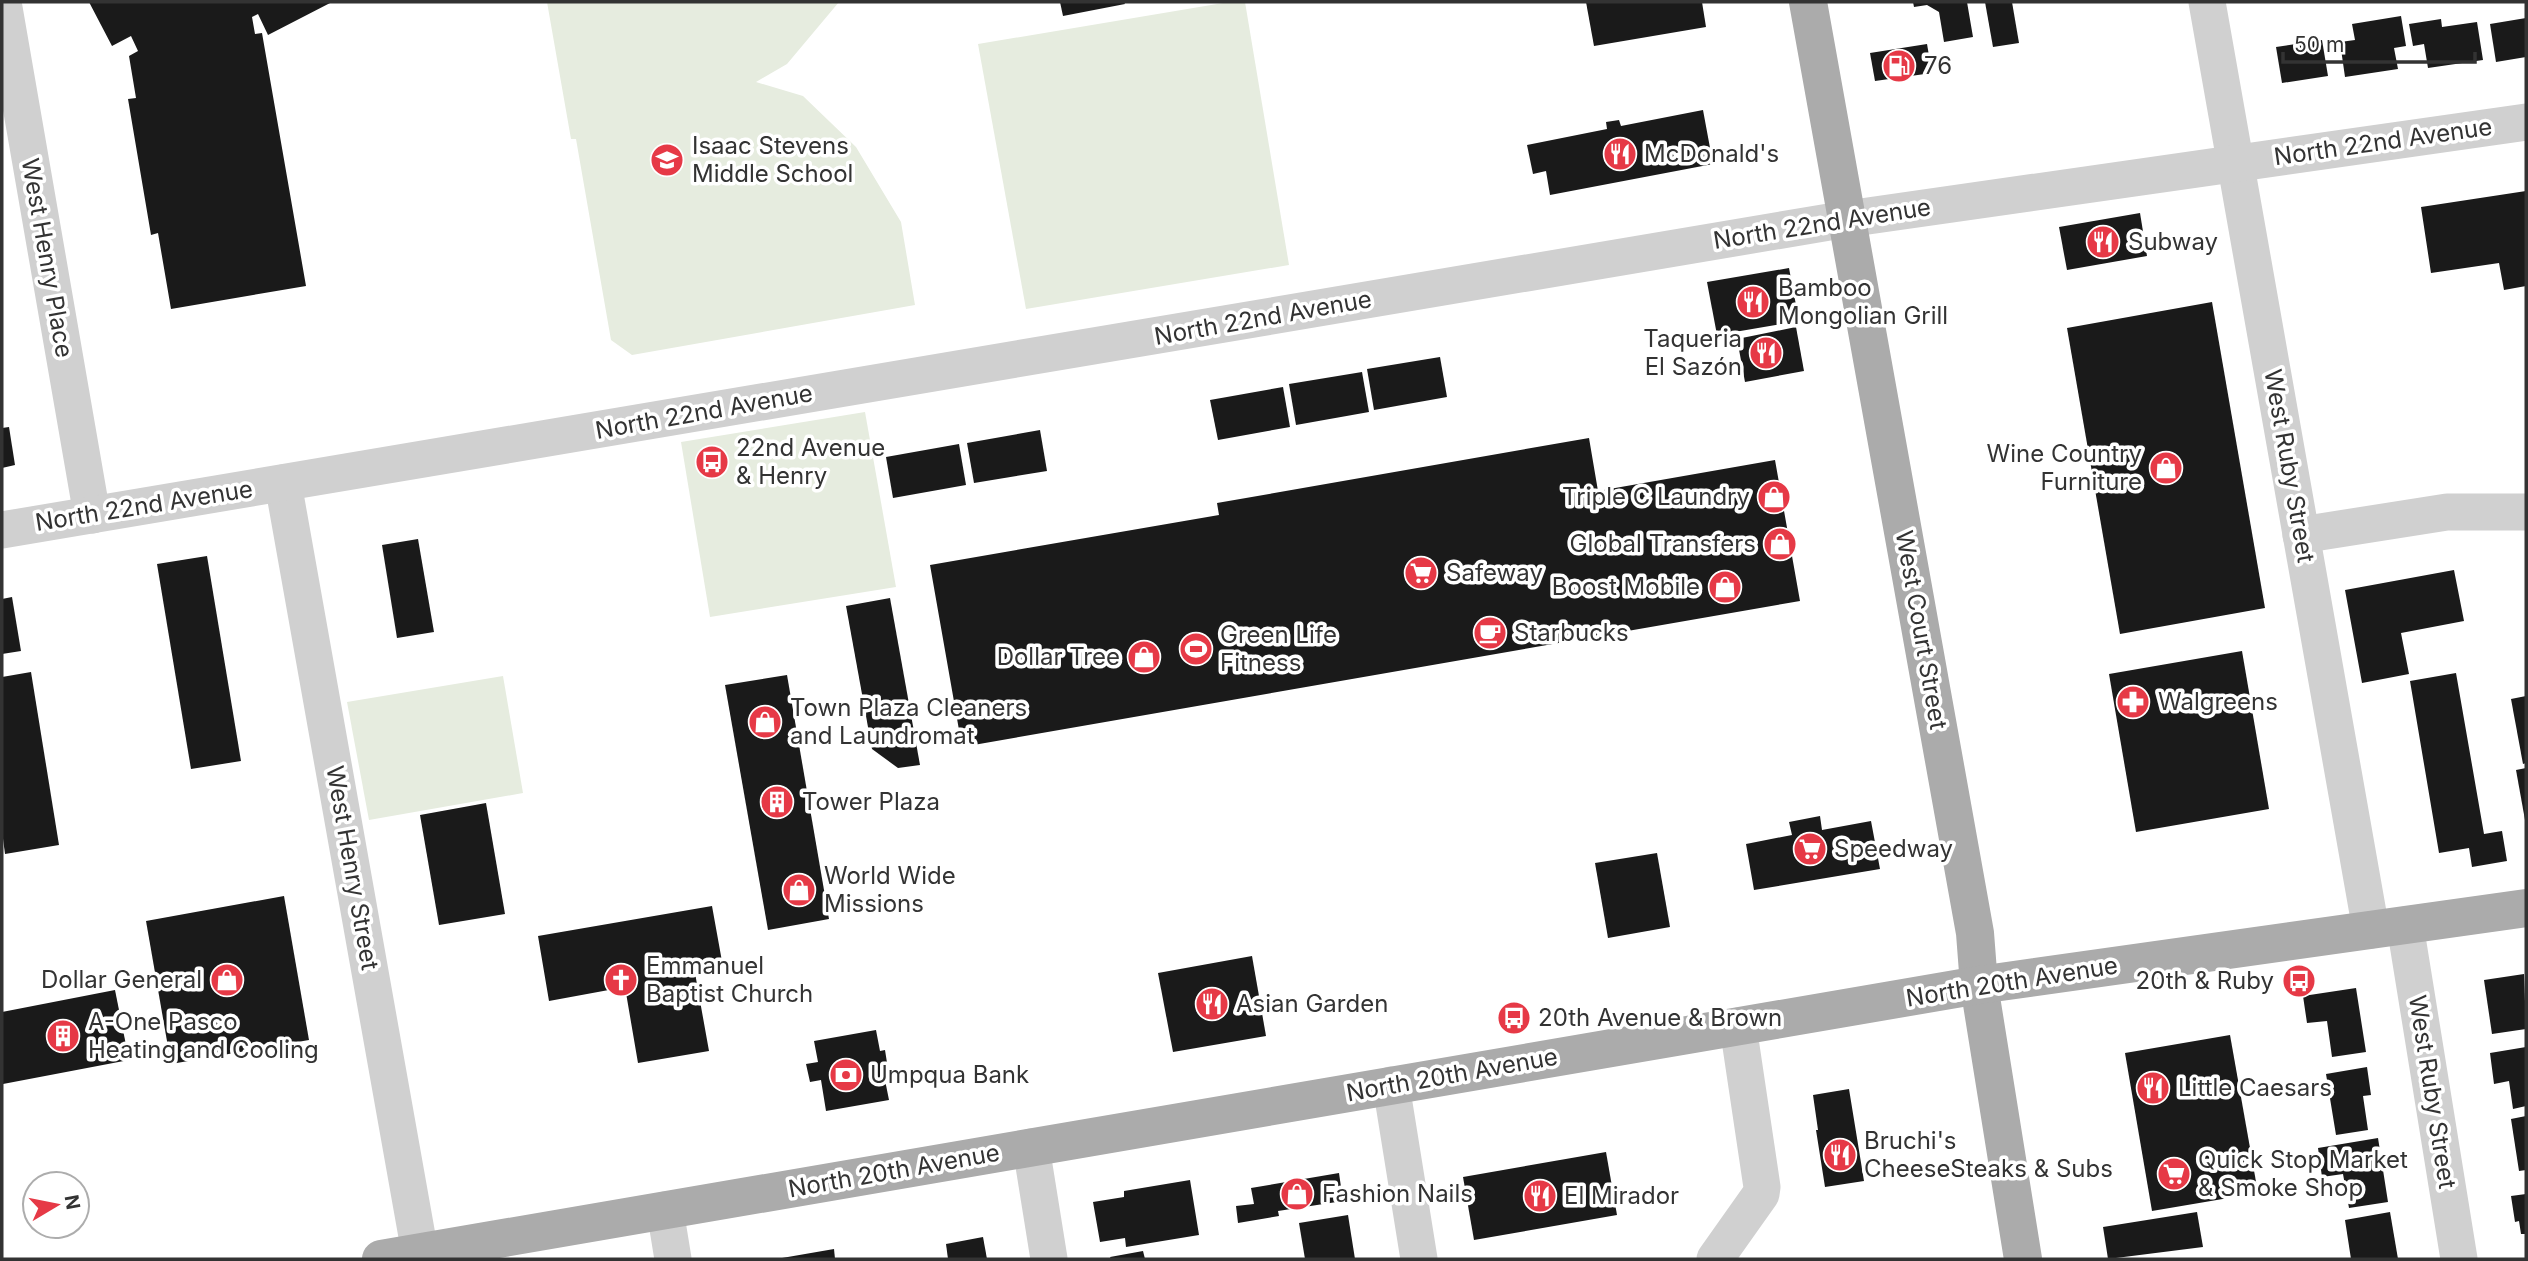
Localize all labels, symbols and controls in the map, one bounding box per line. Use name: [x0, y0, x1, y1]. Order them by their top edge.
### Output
scale bar: [2283, 21, 2476, 65]
text: 50 m: [2294, 32, 2344, 57]
fuel station icon: 76: [1880, 47, 1918, 85]
place label: 76: [1924, 51, 1952, 80]
street label: North 22nd Avenue: [2272, 112, 2494, 171]
place label: Isaac Stevens Middle School: [692, 131, 853, 188]
restaurant icon: McDonald's: [1601, 135, 1639, 173]
place label: McDonald's: [1644, 139, 1779, 168]
school or university icon: Isaac Stevens Middle School: [648, 141, 686, 179]
street label: West Henry Place: [16, 156, 79, 360]
street label: North 22nd Avenue: [1711, 192, 1933, 255]
restaurant icon: Subway: [2084, 223, 2122, 261]
place label: Subway: [2128, 227, 2218, 256]
place label: Bamboo Mongolian Grill: [1778, 273, 1948, 330]
restaurant icon: Bamboo Mongolian Grill: [1734, 283, 1772, 321]
street label: North 22nd Avenue: [1152, 284, 1374, 351]
place label: Taqueria El Sazón: [1643, 324, 1742, 381]
restaurant icon: Taqueria El Sazón: [1747, 334, 1785, 372]
street label: West Ruby Street: [2258, 367, 2321, 565]
street label: North 22nd Avenue: [593, 378, 815, 445]
place label: 22nd Avenue & Henry: [736, 433, 885, 490]
place label: Wine Country Furniture: [1987, 439, 2142, 496]
bus stop icon: 22nd Avenue & Henry: [693, 443, 731, 481]
shop icon: Wine Country Furniture: [2147, 449, 2185, 487]
street label: North 22nd Avenue: [33, 474, 255, 537]
shop icon: Triple C Laundry: [1755, 478, 1793, 516]
place label: Triple C Laundry: [1562, 482, 1750, 511]
shop icon: Global Transfers: [1761, 525, 1799, 563]
street label: West Court Street: [1890, 528, 1953, 732]
place label: Global Transfers: [1570, 529, 1756, 558]
supermarket icon: Safeway: [1402, 554, 1440, 592]
place label: Safeway: [1446, 558, 1543, 587]
shop icon: Boost Mobile: [1706, 568, 1744, 606]
place label: Boost Mobile: [1552, 572, 1700, 601]
cafe icon: Starbucks: [1471, 614, 1509, 652]
place label: Starbucks: [1514, 618, 1629, 647]
place label: Green Life Fitness: [1220, 620, 1337, 677]
sports icon: Green Life Fitness: [1177, 630, 1215, 668]
shop icon: Dollar Tree: [1125, 638, 1163, 676]
place label: Dollar Tree: [997, 642, 1120, 671]
pharmacy icon: Walgreens: [2114, 683, 2152, 721]
place label: Walgreens: [2158, 687, 2278, 716]
place label: Town Plaza Cleaners and Laundromat: [790, 693, 1027, 750]
shop icon: Town Plaza Cleaners and Laundromat: [746, 703, 784, 741]
street label: West Henry Street: [320, 763, 385, 973]
building icon: Tower Plaza: [758, 783, 796, 821]
place label: Tower Plaza: [802, 787, 940, 816]
supermarket icon: Speedway: [1791, 830, 1829, 868]
place label: Speedway: [1834, 834, 1953, 863]
place label: World Wide Missions: [824, 861, 956, 918]
shop icon: World Wide Missions: [780, 871, 818, 909]
street label: North 20th Avenue: [1904, 950, 2120, 1013]
place label: Emmanuel Baptist Church: [646, 951, 813, 1008]
shop icon: Dollar General: [208, 961, 246, 999]
church icon: Emmanuel Baptist Church: [602, 961, 640, 999]
bus stop icon: 20th & Ruby: [2280, 962, 2318, 1000]
place label: Dollar General: [41, 965, 202, 994]
place label: 20th & Ruby: [2136, 966, 2274, 995]
restaurant icon: Asian Garden: [1193, 985, 1231, 1023]
place label: Asian Garden: [1236, 989, 1388, 1018]
street label: West Ruby Street: [2403, 993, 2462, 1191]
bus stop icon: 20th Avenue & Brown: [1495, 999, 1533, 1037]
place label: 20th Avenue & Brown: [1538, 1003, 1782, 1032]
place label: A-One Pasco Heating and Cooling: [88, 1007, 319, 1064]
building icon: A-One Pasco Heating and Cooling: [44, 1017, 82, 1055]
street label: North 20th Avenue: [1344, 1042, 1560, 1107]
bank icon: Umpqua Bank: [827, 1056, 865, 1094]
place label: Umpqua Bank: [870, 1060, 1029, 1089]
restaurant icon: Little Caesars: [2134, 1069, 2172, 1107]
place label: Little Caesars: [2178, 1073, 2332, 1102]
place label: Bruchi's CheeseSteaks & Subs: [1864, 1126, 2113, 1183]
restaurant icon: Bruchi's CheeseSteaks & Subs: [1821, 1136, 1859, 1174]
street label: North 20th Avenue: [786, 1138, 1002, 1203]
place label: Quick Stop Market & Smoke Shop: [2198, 1145, 2408, 1202]
supermarket icon: Quick Stop Market & Smoke Shop: [2155, 1155, 2193, 1193]
north arrow: [21, 1170, 91, 1240]
shop icon: Fashion Nails: [1278, 1175, 1316, 1213]
restaurant icon: El Mirador: [1521, 1177, 1559, 1215]
place label: Fashion Nails: [1322, 1179, 1473, 1208]
place label: El Mirador: [1564, 1181, 1679, 1210]
text: N: [60, 1193, 85, 1211]

